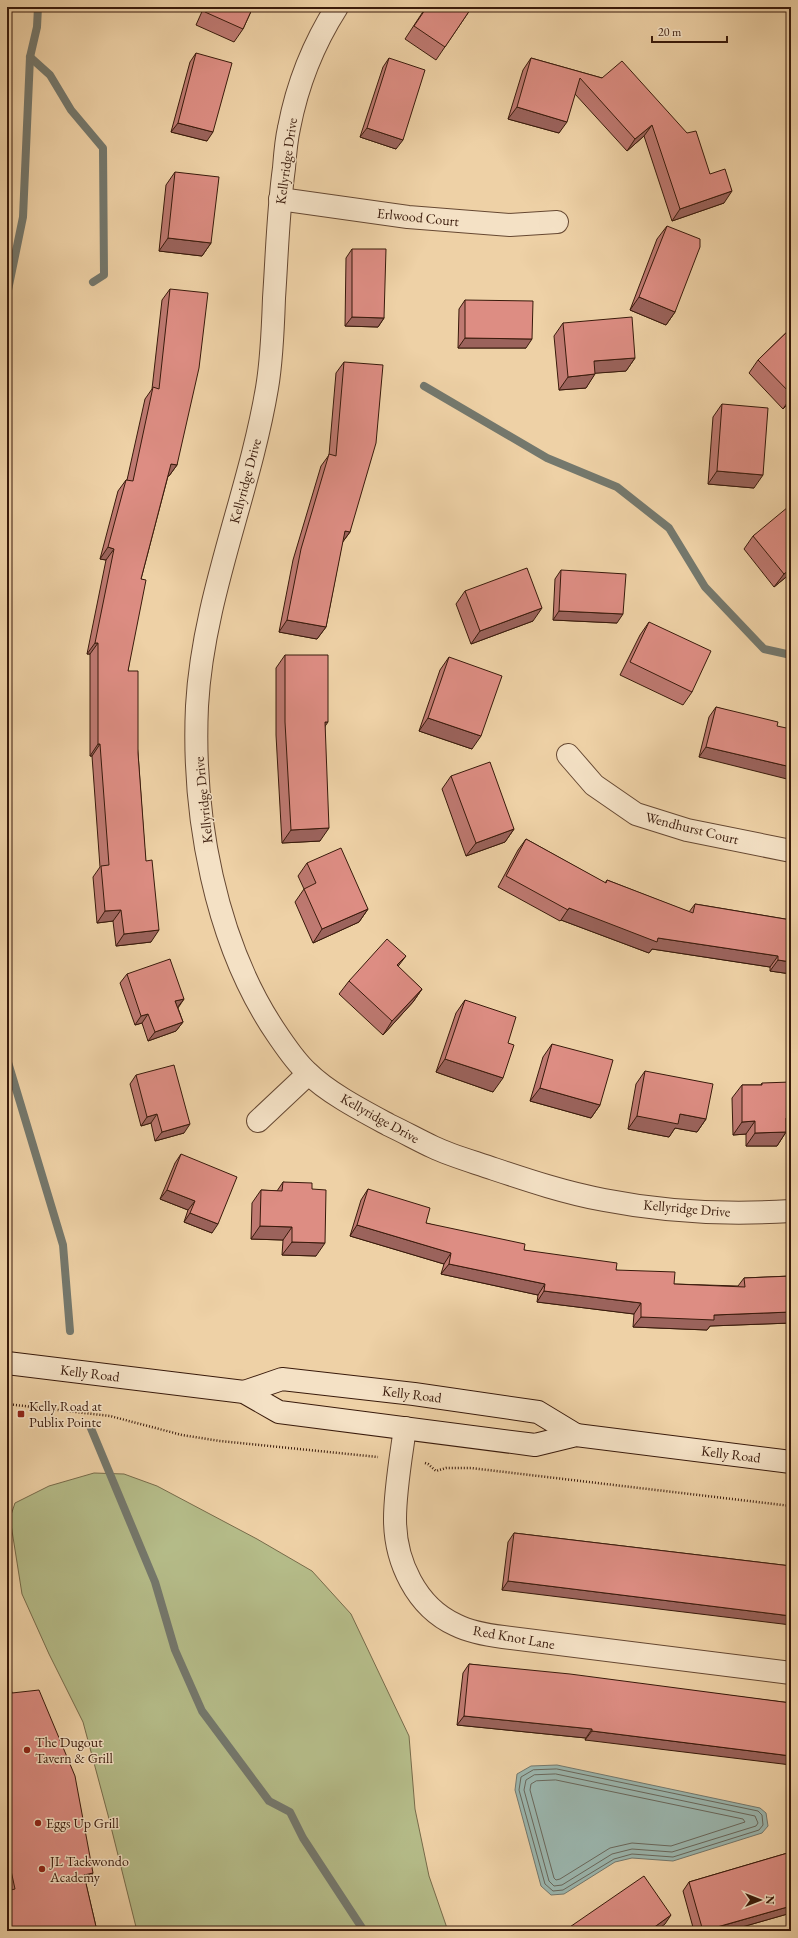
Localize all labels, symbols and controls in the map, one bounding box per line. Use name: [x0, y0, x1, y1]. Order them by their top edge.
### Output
scale bar: [652, 18, 727, 44]
text: 20 m: [658, 24, 682, 40]
street label: Kellyridge Drive: [271, 116, 301, 205]
street label: Erlwood Court: [376, 204, 460, 230]
street label: Kellyridge Drive: [225, 436, 265, 525]
street label: Kellyridge Drive: [189, 755, 217, 844]
street label: Wendhurst Court: [643, 808, 741, 848]
street label: Kellyridge Drive: [337, 1089, 423, 1147]
street label: Kellyridge Drive: [643, 1195, 732, 1221]
street label: Kelly Road: [59, 1360, 122, 1386]
street label: Kelly Road: [381, 1381, 444, 1407]
place label: Kelly Road at Publix Pointe: [29, 1397, 102, 1431]
marker: Kelly Road at Publix Pointe: [16, 1409, 26, 1419]
street label: Kelly Road: [700, 1441, 763, 1467]
street label: Red Knot Lane: [472, 1621, 557, 1653]
place label: The Dugout Tavern & Grill: [35, 1733, 113, 1767]
marker: The Dugout Tavern & Grill: [22, 1745, 32, 1755]
place label: Eggs Up Grill: [46, 1814, 119, 1832]
marker: Eggs Up Grill: [33, 1818, 43, 1828]
place label: JL Taekwondo Academy: [49, 1852, 129, 1886]
marker: JL Taekwondo Academy: [37, 1864, 47, 1874]
north arrow: [740, 1880, 780, 1920]
text: N: [763, 1896, 777, 1905]

